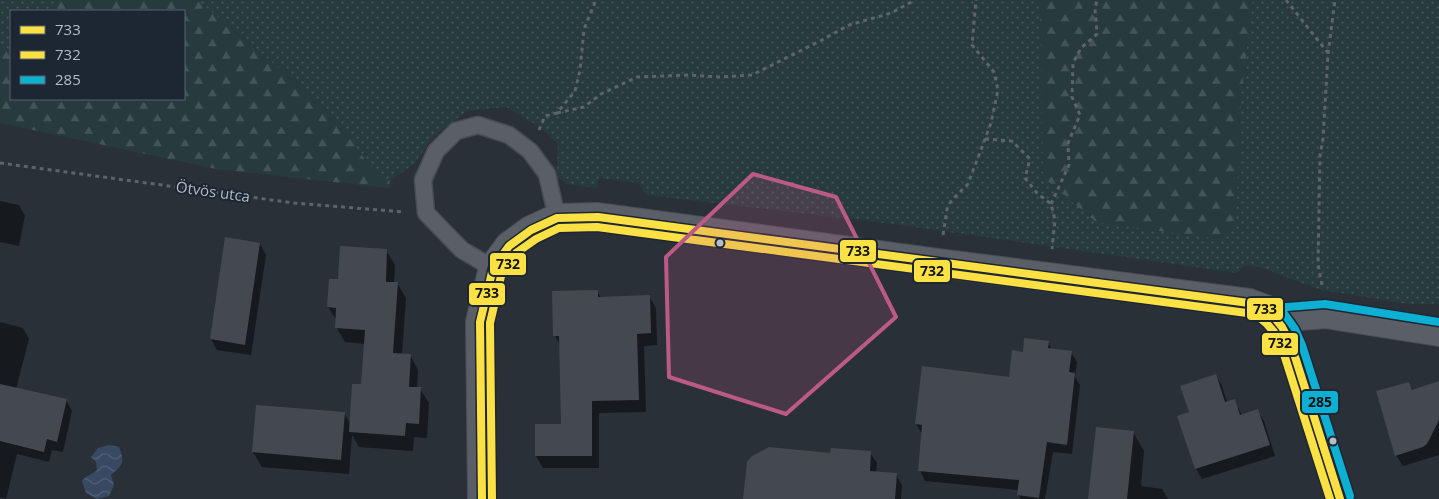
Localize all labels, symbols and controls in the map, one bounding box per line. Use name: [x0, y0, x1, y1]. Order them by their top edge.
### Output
legend: [10, 10, 185, 100]
text: 733: [55, 19, 81, 39]
text: 732: [55, 44, 81, 64]
text: 285: [55, 69, 81, 89]
street label: Ötvös utca: [175, 176, 251, 206]
unlabelled marker: [715, 238, 725, 248]
line badge: 733: [839, 239, 877, 263]
text: 733: [846, 241, 870, 260]
line badge: 732: [489, 252, 527, 276]
text: 732: [496, 254, 520, 273]
line badge: 732: [913, 259, 951, 283]
text: 732: [920, 261, 944, 280]
line badge: 733: [468, 282, 506, 306]
text: 733: [475, 283, 499, 302]
line badge: 733: [1246, 297, 1284, 321]
text: 733: [1253, 299, 1277, 318]
line badge: 732: [1261, 332, 1299, 356]
text: 732: [1268, 333, 1292, 352]
line badge: 285: [1301, 390, 1339, 414]
text: 285: [1308, 392, 1332, 411]
unlabelled marker: [1328, 436, 1338, 446]

